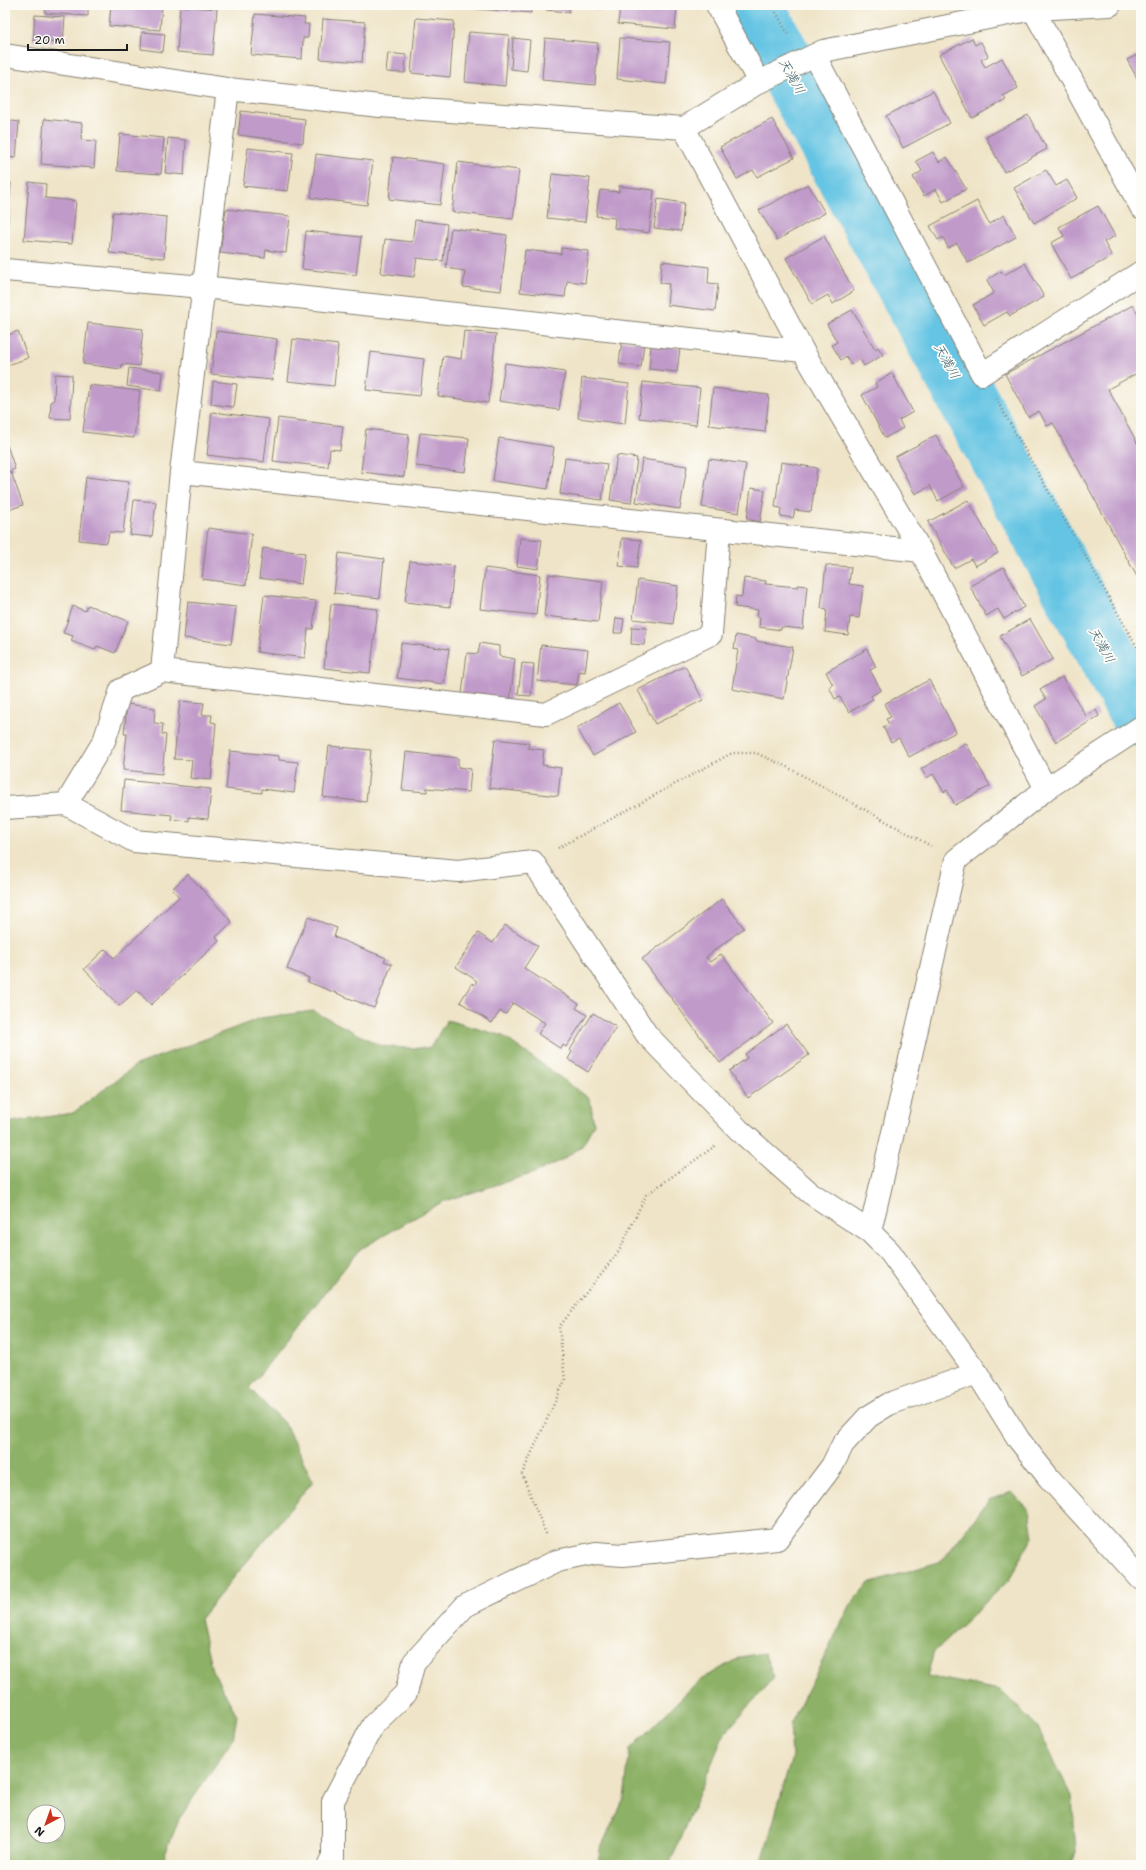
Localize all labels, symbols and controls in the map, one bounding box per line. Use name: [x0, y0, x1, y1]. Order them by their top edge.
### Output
scale bar: [28, 26, 127, 52]
text: 20 m: [34, 32, 65, 48]
water label: 天満川: [775, 55, 809, 97]
water label: 天満川: [930, 340, 964, 382]
water label: 天満川: [1085, 624, 1119, 666]
north arrow: [26, 1804, 66, 1844]
text: N: [31, 1822, 48, 1840]

